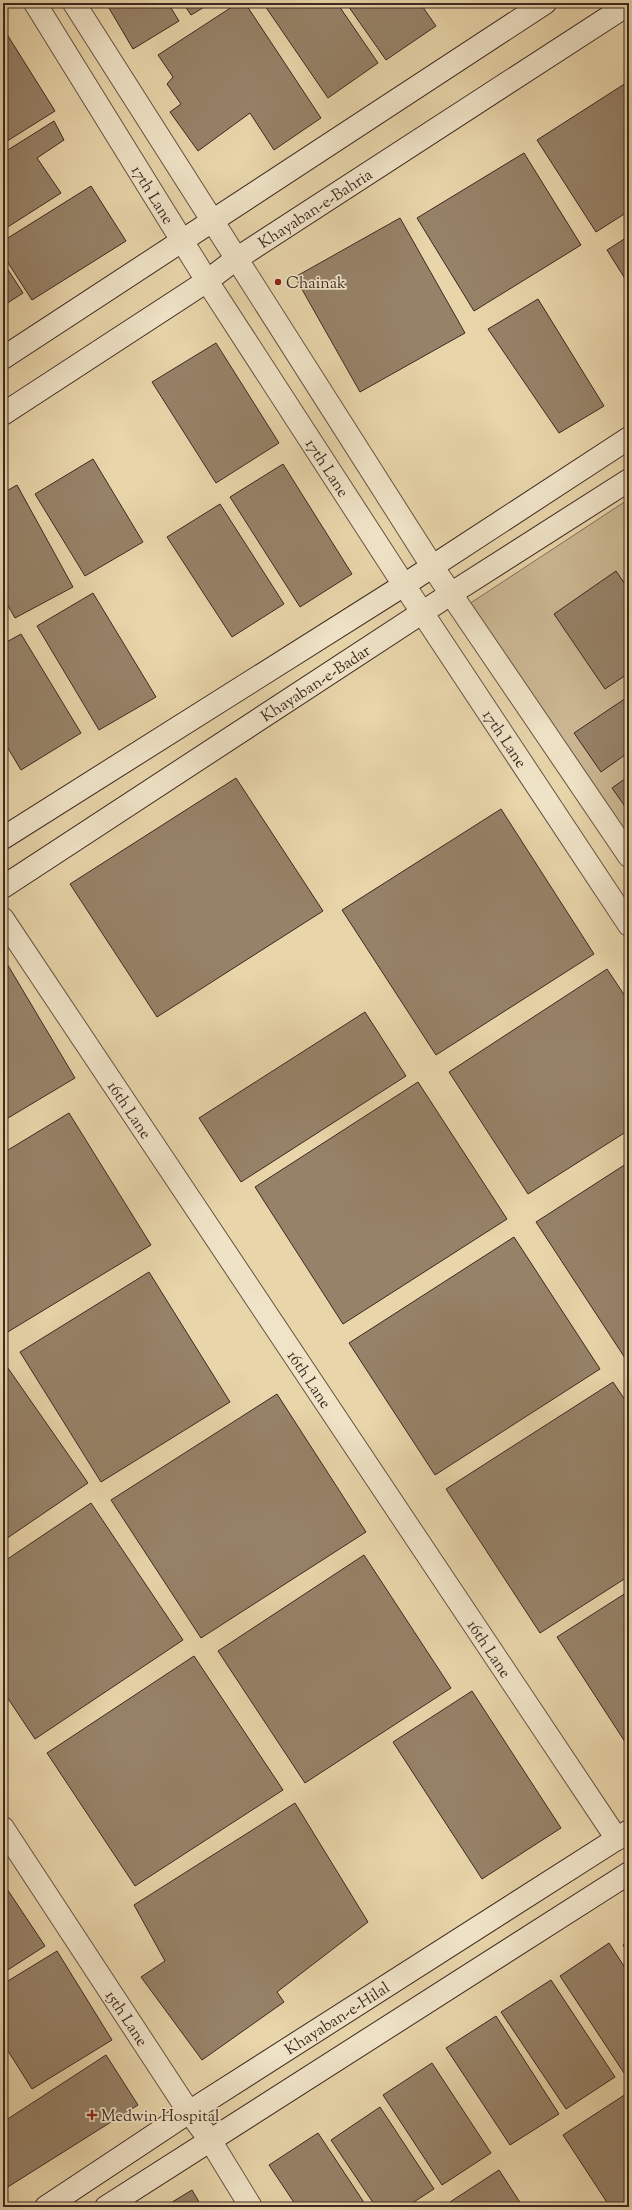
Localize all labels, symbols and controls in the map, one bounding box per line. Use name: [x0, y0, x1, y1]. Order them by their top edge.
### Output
street label: 17th Lane: [124, 162, 178, 230]
street label: Khayaban-e-Bahria: [255, 164, 378, 255]
place label: Chainak: [286, 273, 346, 296]
marker: Chainak: [273, 277, 283, 287]
street label: 17th Lane: [298, 435, 353, 503]
street label: Khayaban-e-Badar: [257, 640, 376, 729]
street label: 17th Lane: [476, 706, 531, 773]
street label: 16th Lane: [100, 1077, 156, 1144]
street label: 16th Lane: [280, 1347, 336, 1414]
street label: 16th Lane: [460, 1616, 515, 1683]
street label: Khayaban-e-Hilal: [281, 1977, 396, 2062]
street label: 15th Lane: [98, 1987, 152, 2052]
place label: Medwin Hospital: [101, 2106, 220, 2129]
marker: Medwin Hospital: [86, 2109, 98, 2121]

